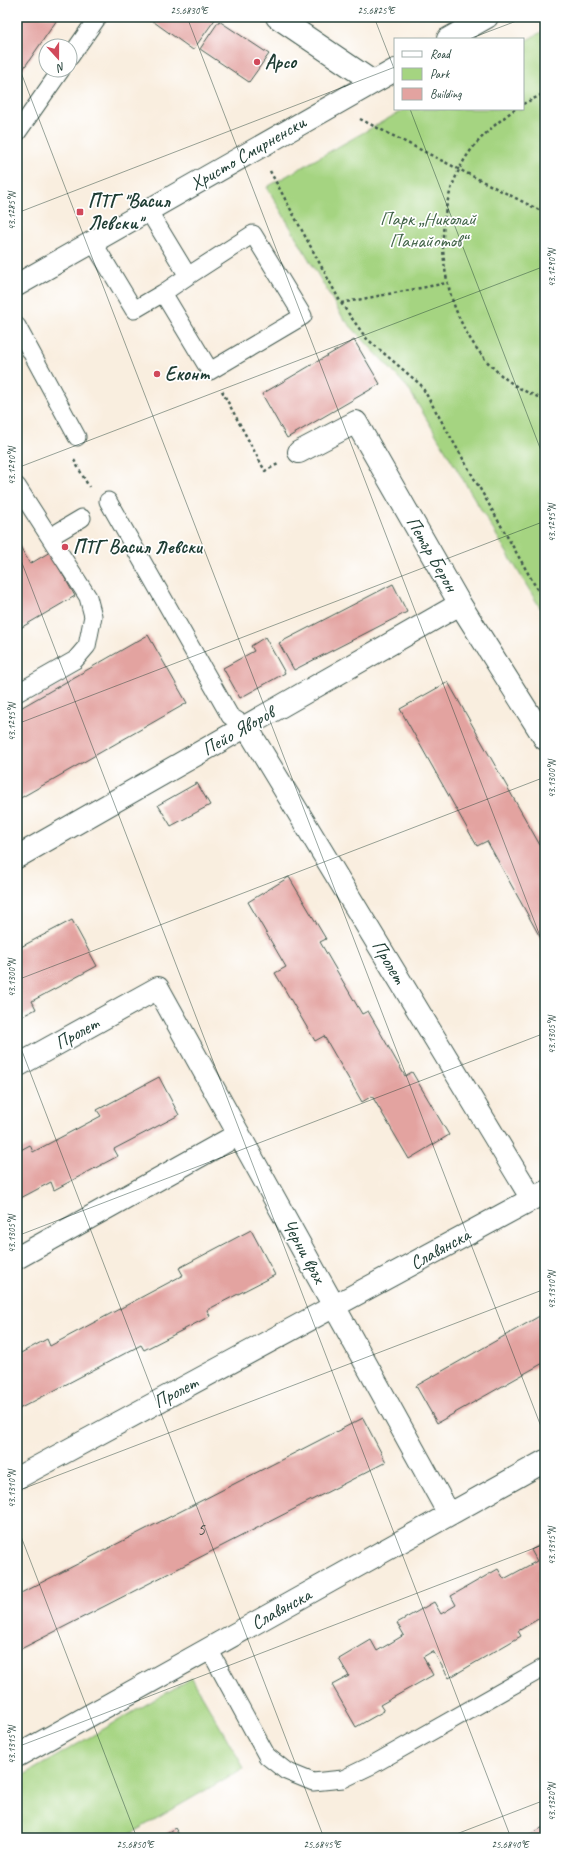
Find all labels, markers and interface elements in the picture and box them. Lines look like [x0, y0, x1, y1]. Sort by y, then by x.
text: 25.6830°E [170, 4, 209, 17]
text: 25.6825°E [357, 4, 396, 17]
north arrow [38, 38, 78, 78]
legend [394, 38, 524, 110]
text: Road [430, 46, 452, 62]
place label: Арсо [265, 50, 297, 74]
marker: Арсо [252, 57, 262, 67]
text: N [54, 60, 67, 76]
text: Park [430, 66, 451, 82]
text: Building [430, 86, 462, 102]
street label: Христо Смирненски [186, 109, 312, 196]
place label: ПТГ "Васил Левски" [88, 189, 171, 235]
text: 43.1285°N [5, 190, 18, 230]
marker: ПТГ "Васил Левски" [75, 207, 85, 217]
park label: Парк „Николай Панайотов“ [380, 207, 477, 253]
text: 43.1290°N [545, 247, 558, 287]
place label: Еконт [165, 362, 210, 386]
marker: Еконт [152, 369, 162, 379]
text: 43.1290°N [5, 445, 18, 485]
text: 43.1295°N [545, 502, 558, 542]
street label: Петър Берон [401, 512, 464, 597]
place label: ПТГ Васил Левски [73, 535, 204, 559]
marker: ПТГ Васил Левски [60, 542, 70, 552]
street label: Пейо Яворов [198, 699, 282, 761]
text: 43.1295°N [5, 701, 18, 741]
text: 43.1300°N [545, 758, 558, 798]
street label: Пролет [366, 935, 412, 990]
text: 43.1300°N [5, 957, 18, 997]
street label: Пролет [50, 1010, 105, 1055]
text: 43.1305°N [545, 1014, 558, 1054]
text: 43.1305°N [5, 1213, 18, 1253]
street label: Черни връх [277, 1215, 332, 1289]
street label: Славянска [406, 1222, 476, 1275]
text: 43.1310°N [545, 1269, 558, 1309]
street label: Пролет [149, 1370, 204, 1414]
text: 43.1310°N [5, 1468, 18, 1508]
house number: 5 [197, 1519, 206, 1540]
text: 43.1315°N [545, 1525, 558, 1565]
street label: Славянска [247, 1582, 317, 1635]
text: 43.1315°N [5, 1724, 18, 1764]
text: 43.1320°N [545, 1781, 558, 1821]
text: 25.6850°E [116, 1838, 155, 1851]
text: 25.6845°E [303, 1838, 342, 1851]
text: 25.6840°E [491, 1838, 530, 1851]

